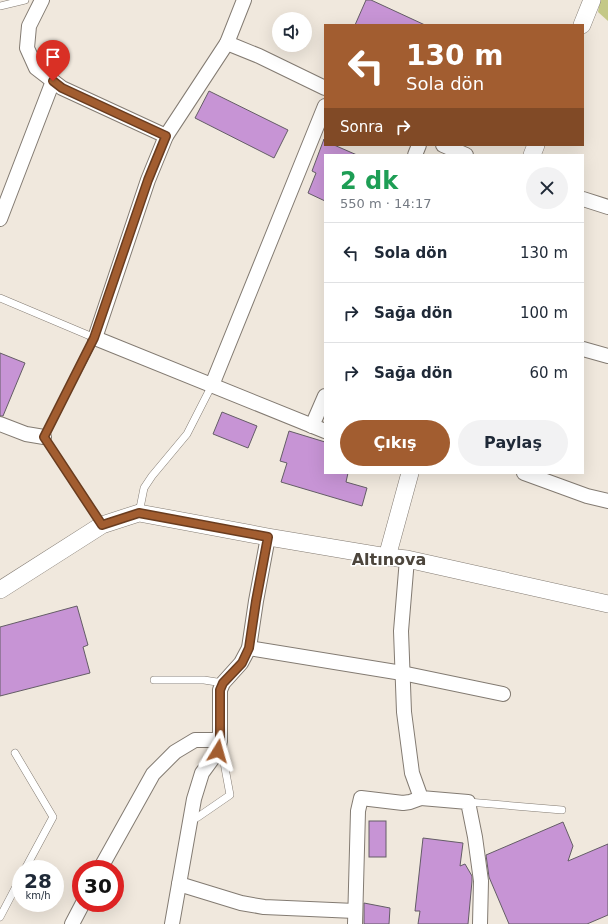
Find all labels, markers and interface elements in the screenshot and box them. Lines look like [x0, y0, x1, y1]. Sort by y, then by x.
map controls [272, 12, 312, 52]
button: sound [272, 12, 312, 52]
text: 130 m [406, 39, 503, 72]
pin [36, 40, 70, 81]
icon: left [340, 40, 392, 92]
icon: arrive [42, 46, 64, 68]
text: Sola dön [406, 73, 484, 94]
icon: right [392, 116, 414, 138]
text: Sonra [340, 118, 384, 136]
text: 2 dk [340, 167, 398, 195]
button: close [526, 167, 568, 209]
text: 550 m · 14:17 [340, 196, 431, 211]
icon: left [340, 242, 362, 264]
text: Sola dön [374, 244, 447, 262]
text: 130 m [520, 244, 568, 262]
icon: right [340, 302, 362, 324]
text: Sağa dön [374, 304, 453, 322]
text: 100 m [520, 304, 568, 322]
icon: right [340, 362, 362, 384]
text: Sağa dön [374, 364, 453, 382]
text: 60 m [530, 364, 568, 382]
button: Çıkış [340, 420, 450, 466]
button: Paylaş [458, 420, 568, 466]
district label: Altınova [352, 550, 426, 569]
position arrow [197, 730, 239, 772]
speed limit sign: 30 [72, 860, 124, 912]
text: 28 [24, 869, 52, 893]
text: km/h [25, 890, 51, 901]

